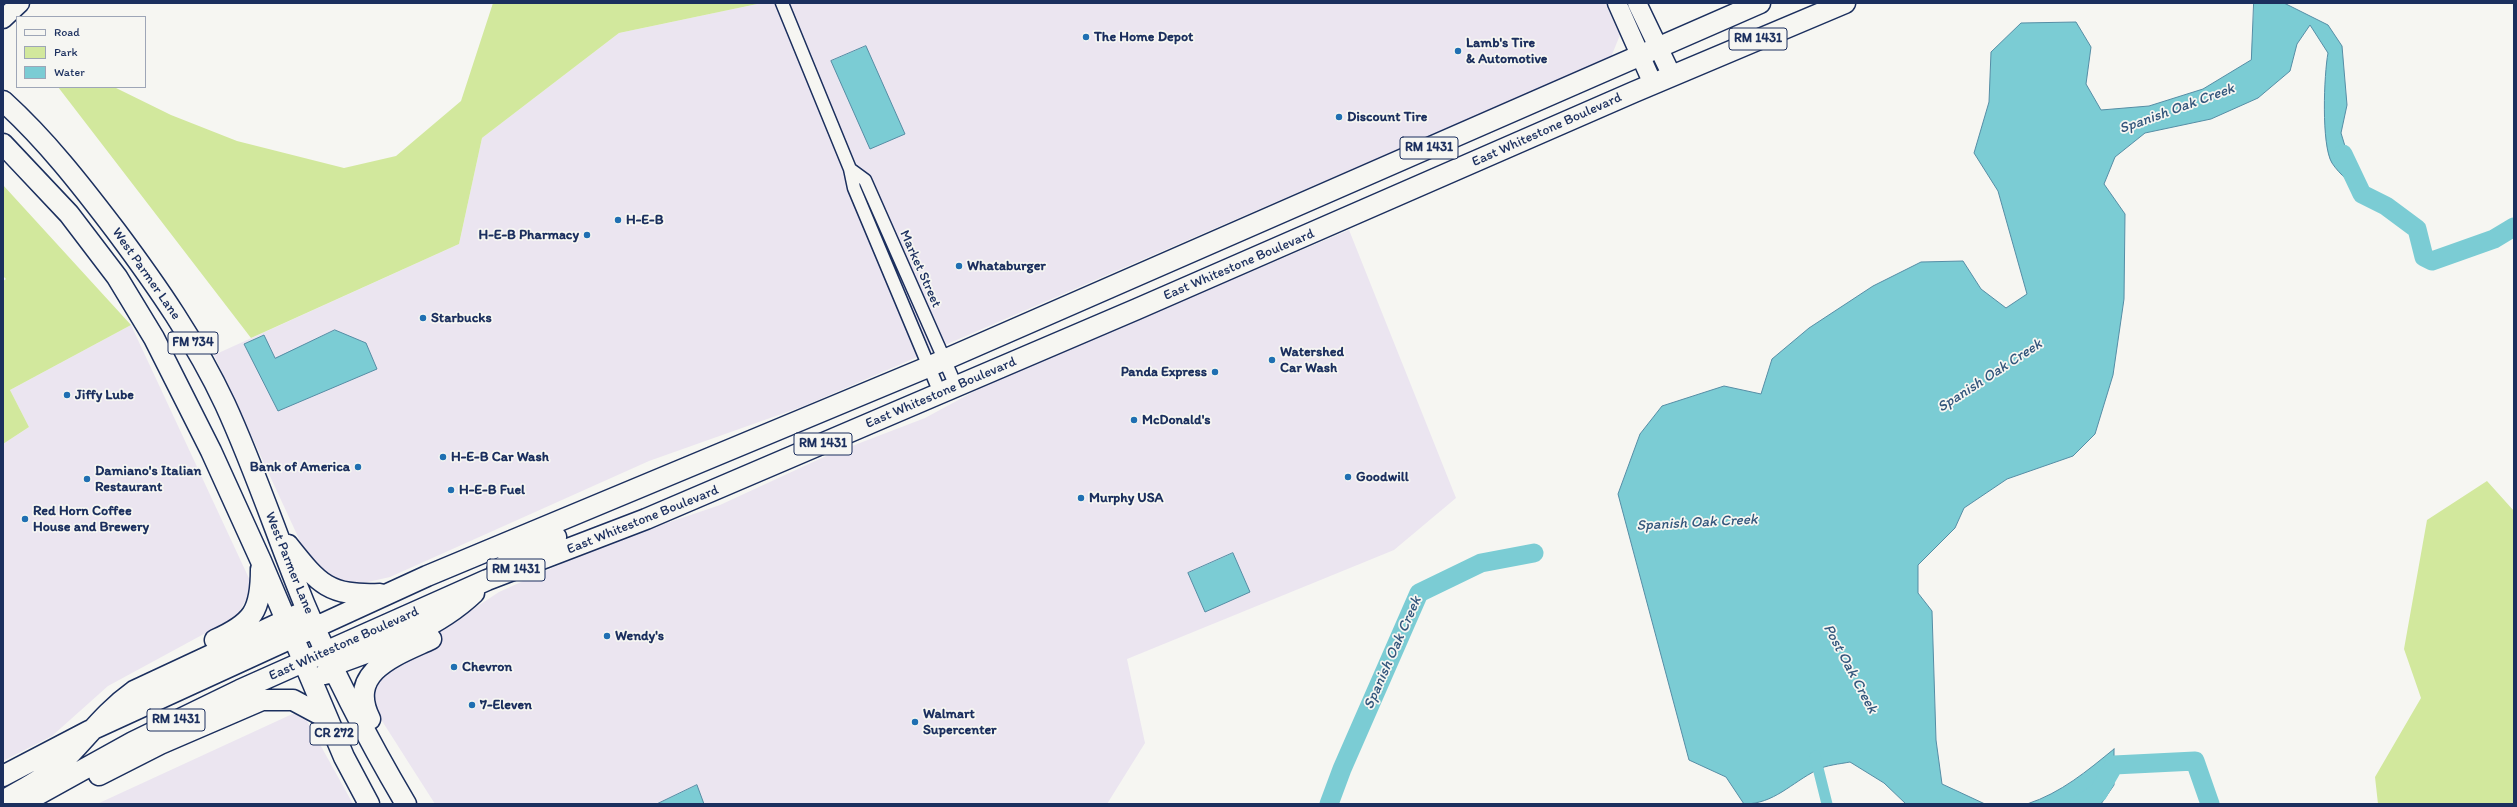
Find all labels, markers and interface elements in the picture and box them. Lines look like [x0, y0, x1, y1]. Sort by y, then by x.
legend [16, 16, 146, 88]
text: Road [54, 25, 80, 39]
road number: RM 1431 [1729, 28, 1787, 50]
place label: The Home Depot [1094, 29, 1193, 45]
marker: The Home Depot [1081, 32, 1091, 42]
place label: Lamb's Tire & Automotive [1466, 35, 1548, 68]
text: Park [54, 45, 78, 59]
marker: Lamb's Tire & Automotive [1453, 46, 1463, 56]
text: Water [54, 65, 85, 79]
water label: Spanish Oak Creek [2117, 80, 2237, 138]
street label: East Whitestone Boulevard [1469, 89, 1625, 171]
place label: Discount Tire [1347, 109, 1427, 125]
marker: Discount Tire [1334, 112, 1344, 122]
road number: RM 1431 [1400, 137, 1458, 159]
place label: H-E-B [626, 212, 663, 228]
marker: H-E-B [613, 215, 623, 225]
street label: West Parmer Lane [108, 225, 184, 323]
street label: East Whitestone Boulevard [1161, 226, 1317, 304]
place label: H-E-B Pharmacy [478, 227, 579, 243]
street label: Market Street [895, 228, 945, 310]
marker: H-E-B Pharmacy [582, 230, 592, 240]
place label: Whataburger [967, 258, 1046, 274]
marker: Whataburger [954, 261, 964, 271]
place label: Starbucks [431, 310, 492, 326]
marker: Starbucks [418, 313, 428, 323]
road number: FM 734 [168, 332, 218, 354]
water label: Spanish Oak Creek [1934, 335, 2046, 417]
place label: Watershed Car Wash [1280, 344, 1344, 376]
street label: East Whitestone Boulevard [863, 354, 1019, 432]
marker: Watershed Car Wash [1267, 355, 1277, 365]
place label: Panda Express [1121, 364, 1207, 380]
marker: Panda Express [1210, 367, 1220, 377]
place label: Jiffy Lube [75, 387, 134, 403]
marker: Jiffy Lube [62, 390, 72, 400]
place label: McDonald's [1142, 412, 1210, 428]
marker: McDonald's [1129, 415, 1139, 425]
road number: RM 1431 [794, 433, 852, 455]
place label: H-E-B Car Wash [451, 449, 549, 465]
marker: H-E-B Car Wash [438, 452, 448, 462]
place label: Bank of America [250, 459, 350, 475]
marker: Bank of America [353, 462, 363, 472]
place label: Damiano's Italian Restaurant [95, 463, 201, 496]
place label: Goodwill [1356, 469, 1409, 485]
marker: Goodwill [1343, 472, 1353, 482]
marker: Damiano's Italian Restaurant [82, 474, 92, 484]
place label: H-E-B Fuel [459, 482, 525, 498]
street label: East Whitestone Boulevard [565, 482, 721, 558]
marker: H-E-B Fuel [446, 485, 456, 495]
place label: Murphy USA [1089, 490, 1163, 506]
marker: Murphy USA [1076, 493, 1086, 503]
place label: Red Horn Coffee House and Brewery [33, 503, 149, 536]
street label: West Parmer Lane [261, 509, 317, 617]
water label: Spanish Oak Creek [1636, 511, 1758, 535]
marker: Red Horn Coffee House and Brewery [20, 514, 30, 524]
road number: RM 1431 [487, 559, 545, 581]
water label: Spanish Oak Creek [1360, 594, 1426, 712]
street label: East Whitestone Boulevard [266, 603, 422, 685]
water label: Post Oak Creek [1819, 621, 1881, 717]
place label: Wendy's [615, 628, 664, 644]
marker: Wendy's [602, 631, 612, 641]
place label: Chevron [462, 659, 512, 675]
marker: Chevron [449, 662, 459, 672]
place label: 7-Eleven [480, 697, 532, 713]
marker: 7-Eleven [467, 700, 477, 710]
place label: Walmart Supercenter [923, 706, 997, 738]
road number: RM 1431 [147, 709, 205, 731]
marker: Walmart Supercenter [910, 717, 920, 727]
road number: CR 272 [310, 723, 358, 745]

